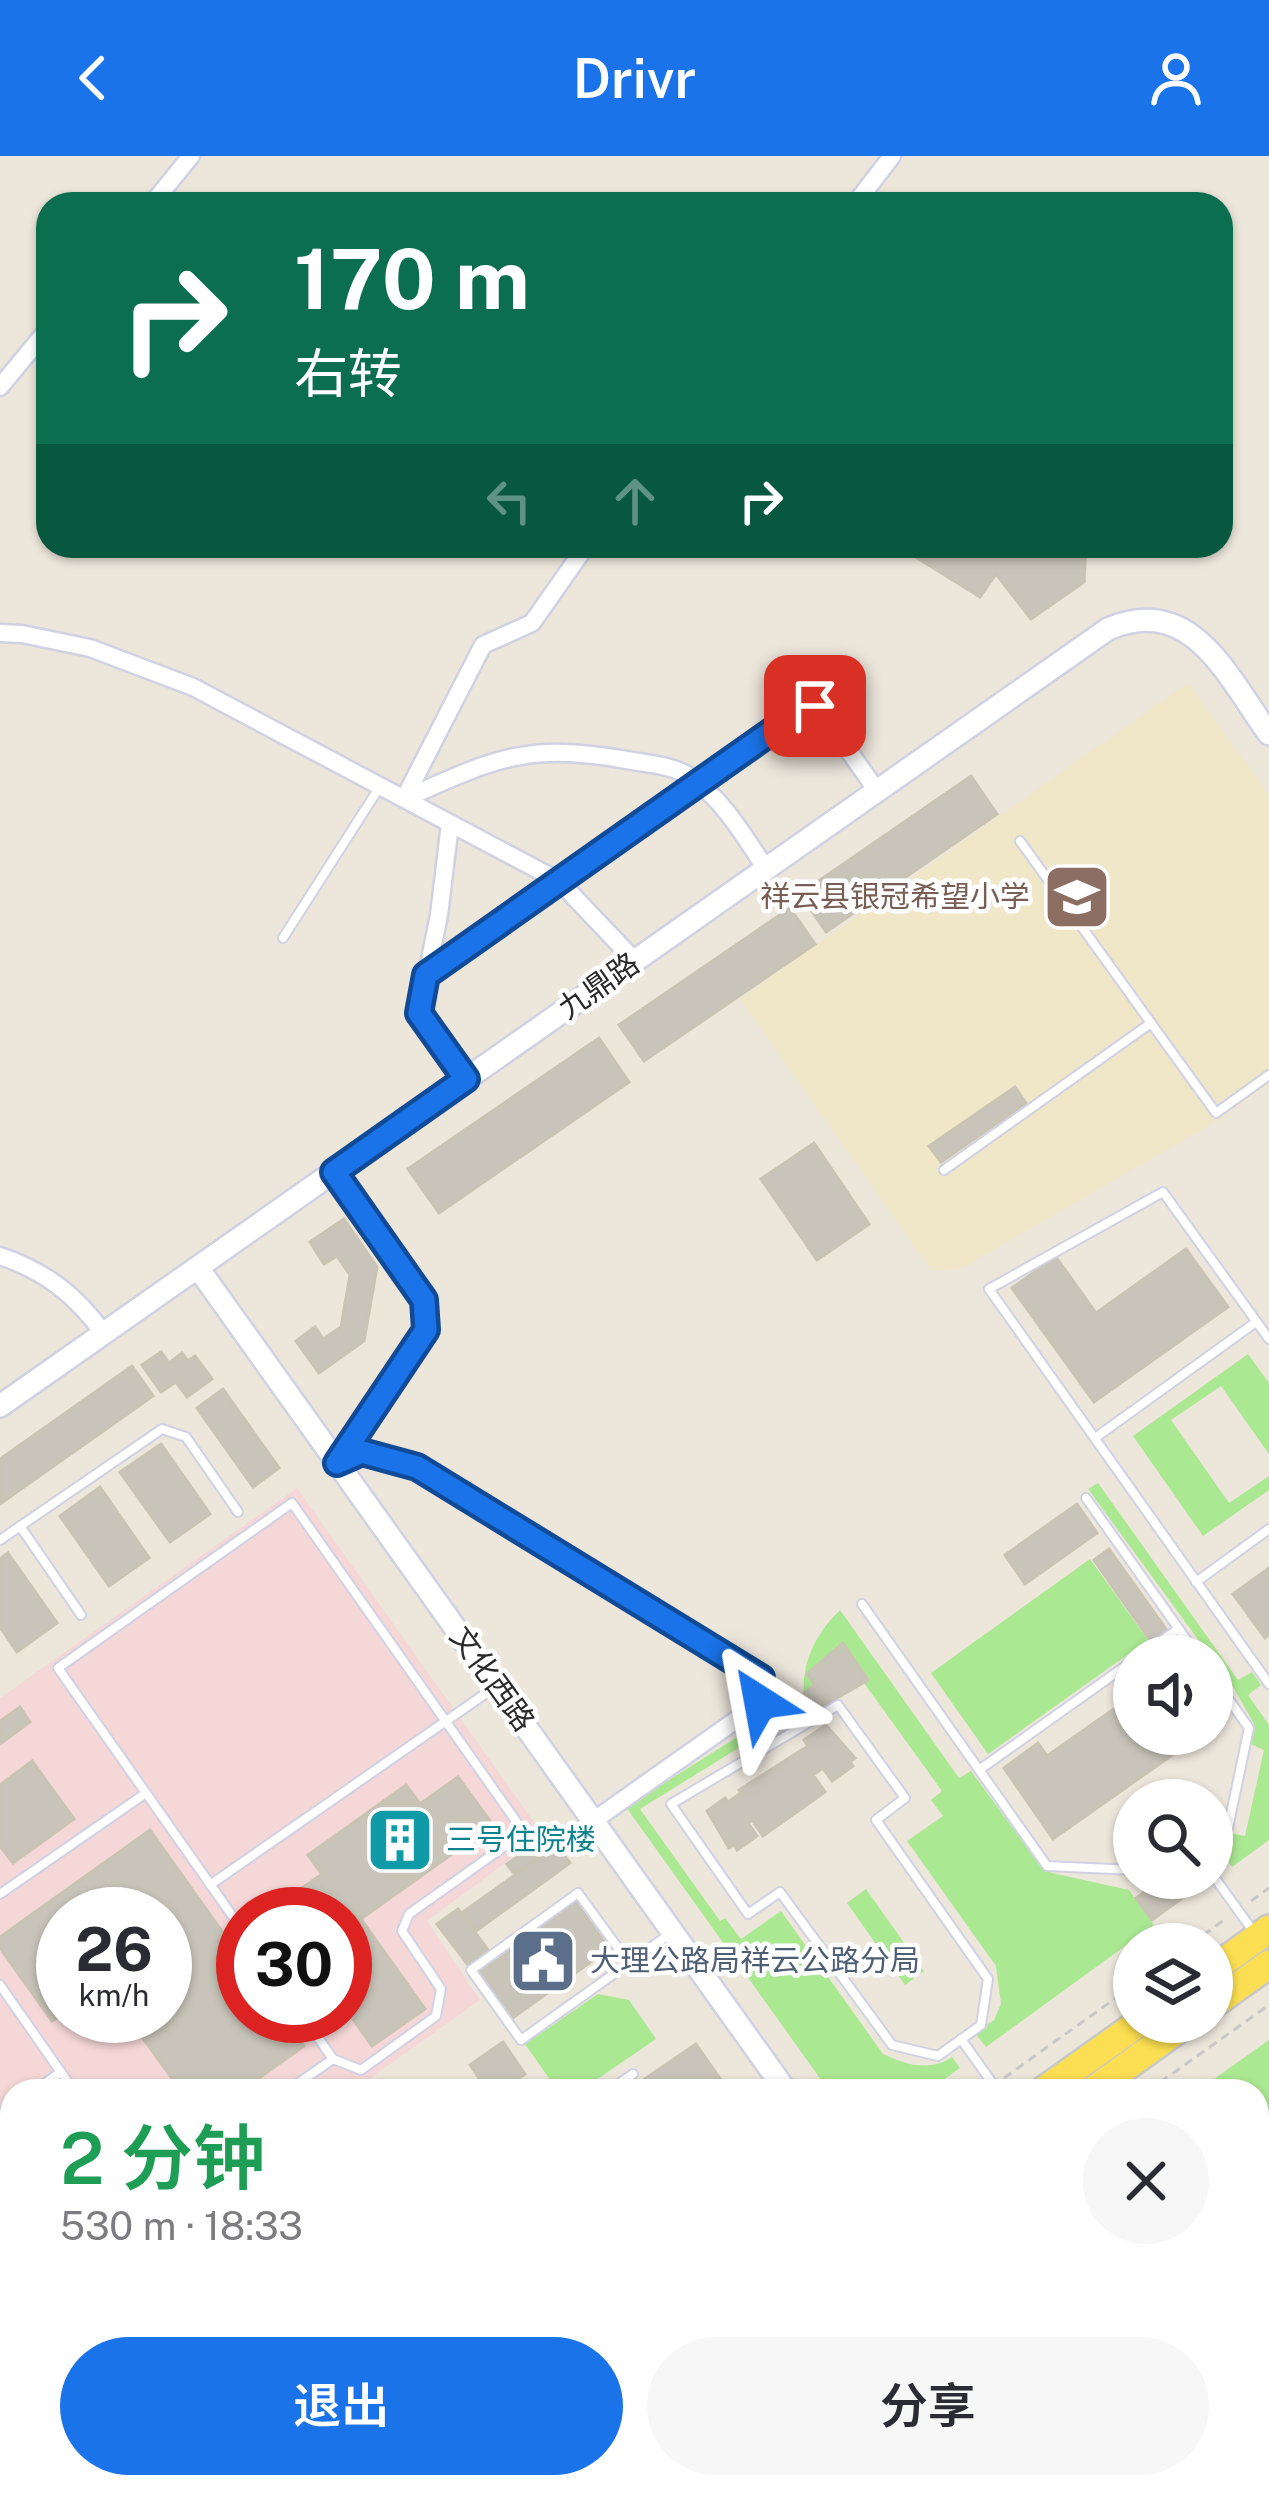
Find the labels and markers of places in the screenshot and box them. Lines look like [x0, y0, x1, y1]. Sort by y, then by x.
pin [764, 655, 866, 757]
school or university icon: 祥云县银冠希望小学 [1042, 862, 1112, 932]
place label: 祥云县银冠希望小学 [760, 878, 1030, 914]
building icon: 三号住院楼 [365, 1805, 435, 1875]
place label: 三号住院楼 [446, 1821, 596, 1857]
public building icon: 大理公路局祥云公路分局 [508, 1926, 578, 1996]
place label: 大理公路局祥云公路分局 [590, 1942, 920, 1978]

